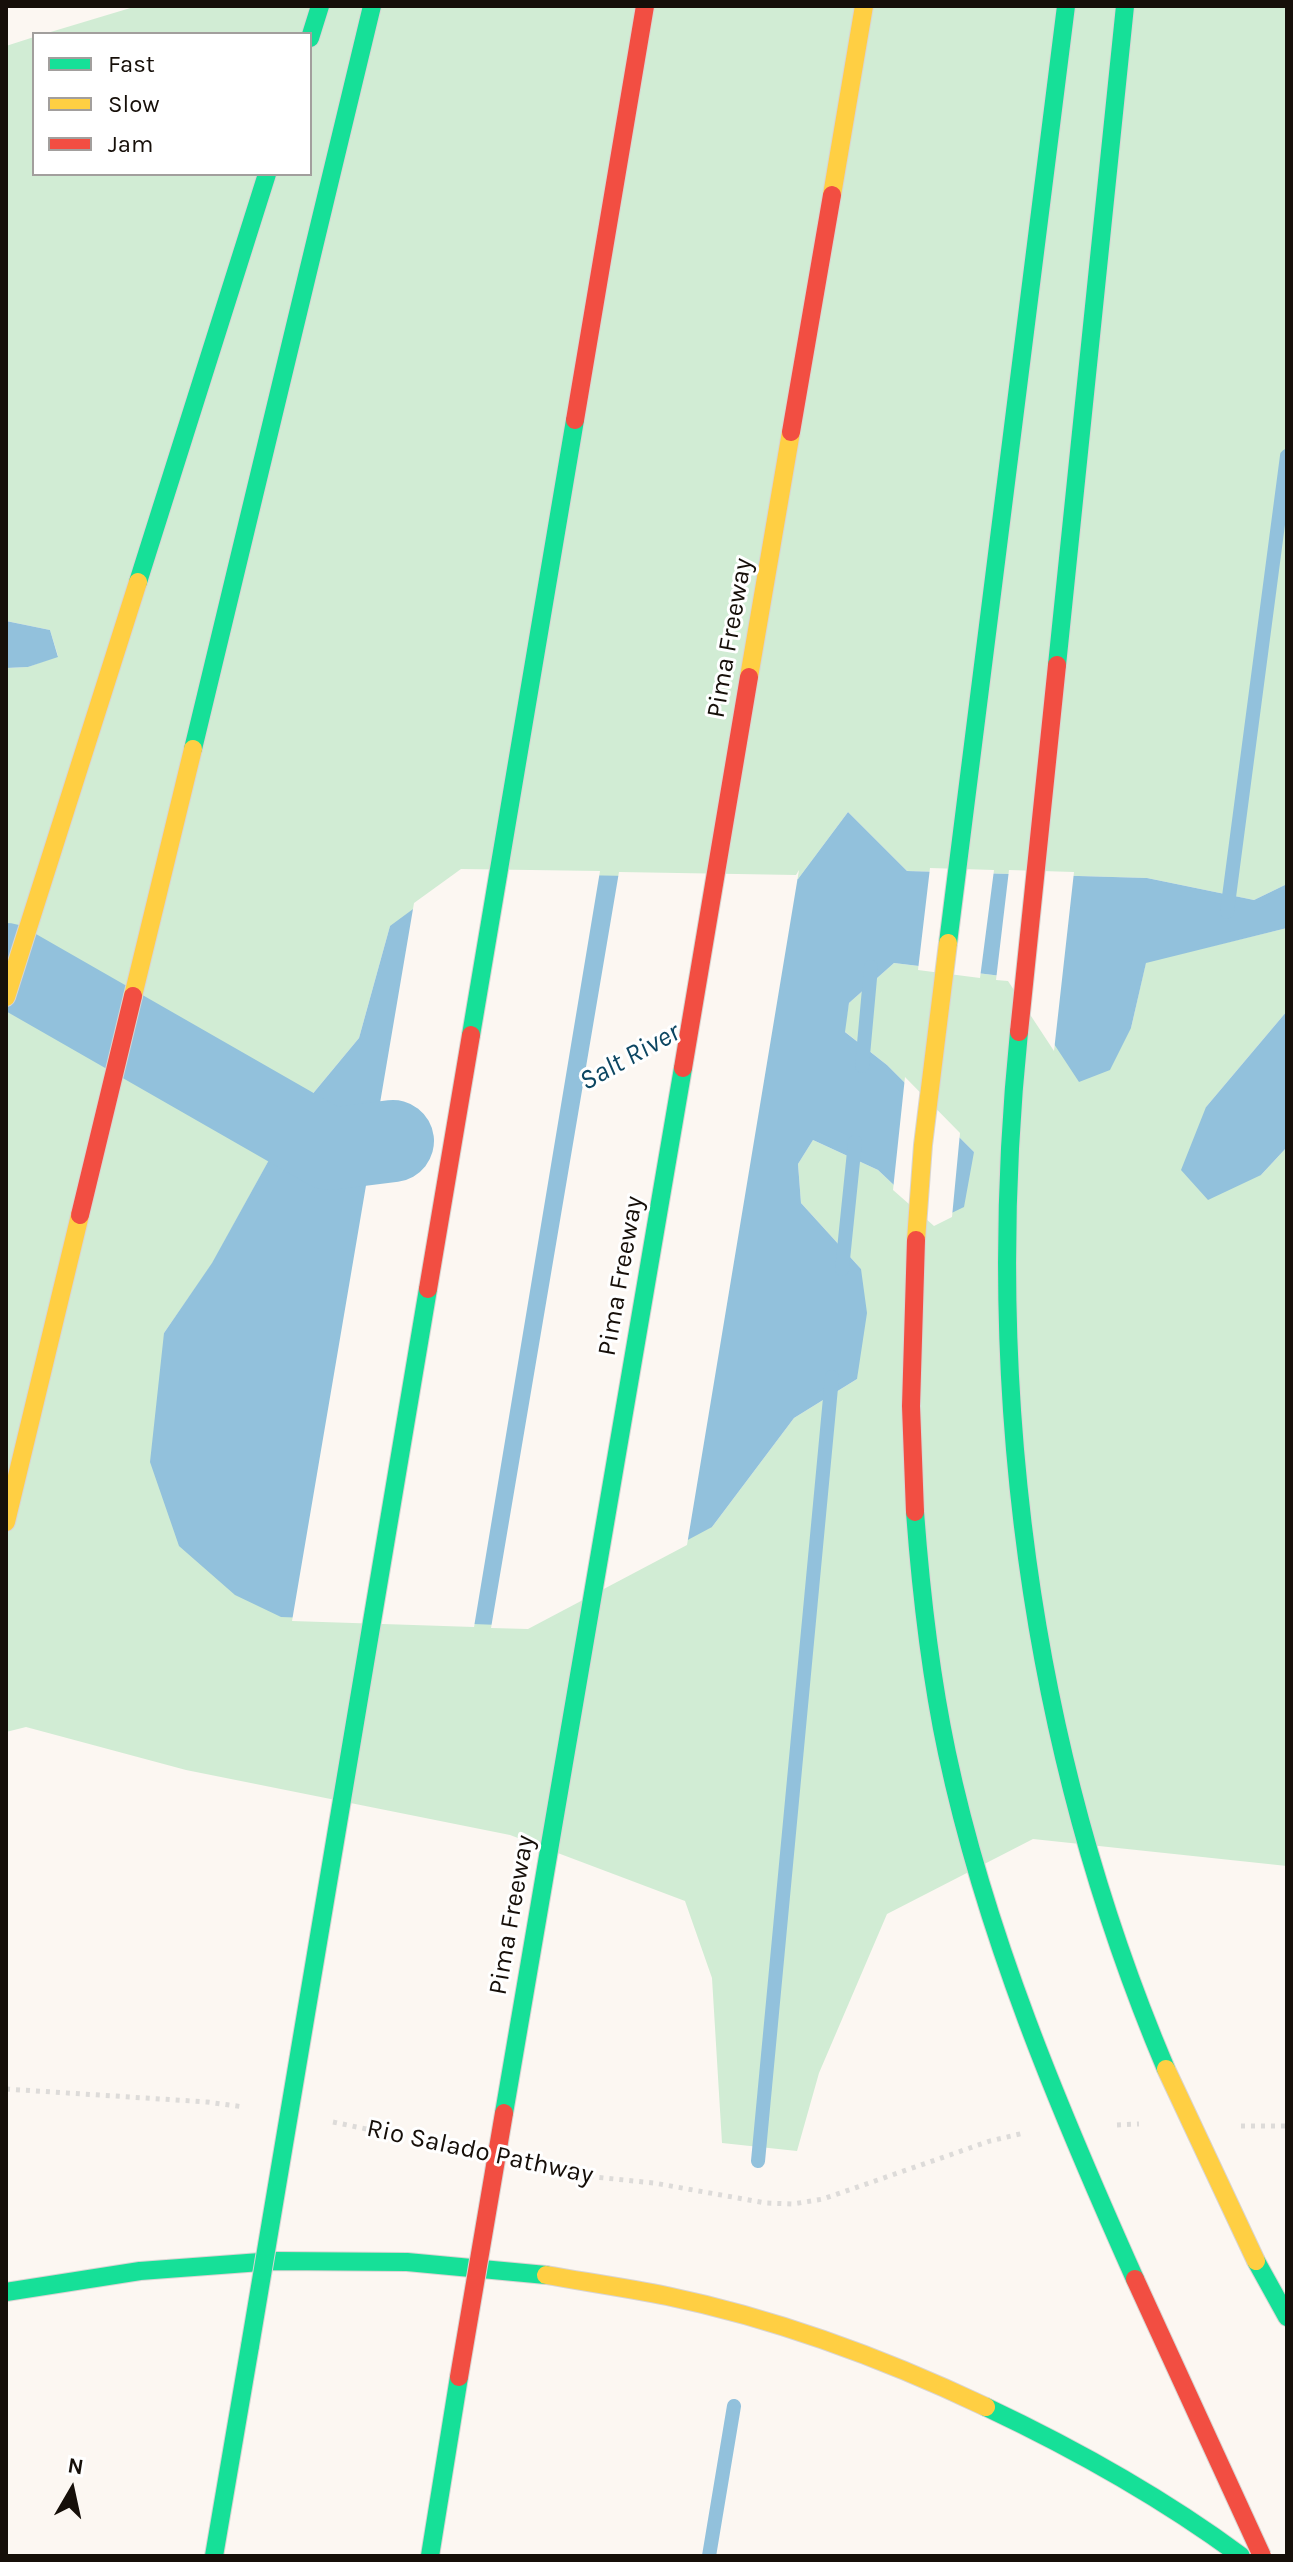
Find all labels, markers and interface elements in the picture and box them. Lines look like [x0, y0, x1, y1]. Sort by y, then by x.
legend [32, 32, 312, 176]
text: Fast [108, 50, 155, 78]
text: Slow [108, 90, 160, 118]
text: Jam [108, 130, 153, 158]
street label: Pima Freeway [701, 556, 759, 720]
water label: Salt River [574, 1016, 686, 1098]
street label: Pima Freeway [592, 1194, 650, 1358]
street label: Pima Freeway [483, 1833, 541, 1997]
street label: Rio Salado Pathway [364, 2113, 596, 2191]
north arrow [32, 2450, 112, 2530]
text: N [66, 2452, 86, 2480]

